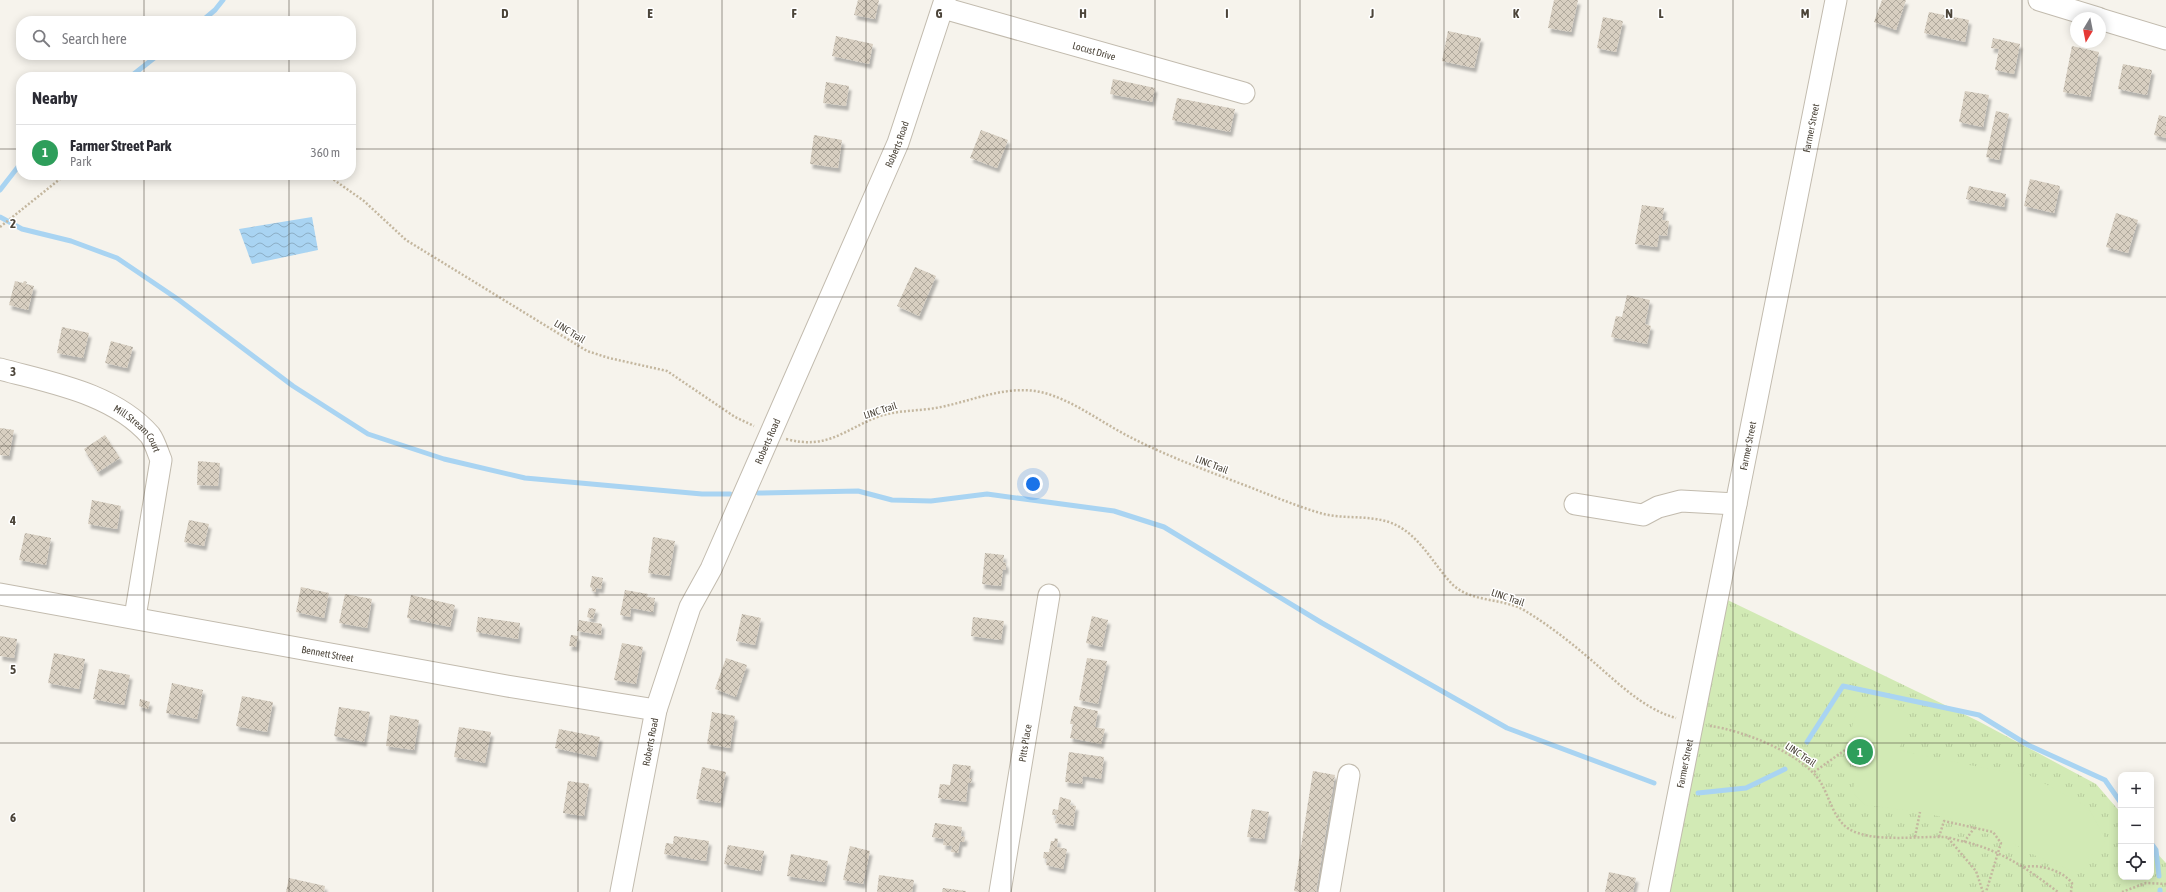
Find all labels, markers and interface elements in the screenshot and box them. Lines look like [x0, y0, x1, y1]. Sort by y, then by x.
text: D [501, 6, 509, 21]
text: E [647, 6, 653, 21]
text: F [791, 6, 797, 21]
text: G [936, 6, 943, 21]
text: H [1079, 6, 1087, 21]
text: I [1225, 6, 1229, 21]
text: J [1369, 6, 1374, 21]
text: K [1513, 6, 1520, 21]
text: L [1658, 6, 1664, 21]
text: M [1801, 6, 1810, 21]
text: N [1945, 6, 1953, 21]
north arrow [2070, 12, 2106, 48]
search box [16, 16, 356, 60]
icon: search [30, 27, 52, 49]
text: Search here [62, 30, 127, 47]
street label: Locust Drive [1071, 40, 1117, 63]
text: Nearby [32, 88, 78, 108]
street label: Farmer Street [1801, 103, 1821, 153]
street label: Roberts Road [883, 119, 911, 169]
text: Farmer Street Park [70, 137, 171, 154]
text: 1 [42, 145, 48, 160]
text: 360 m [311, 145, 340, 160]
text: Park [70, 154, 92, 169]
text: 2 [10, 216, 16, 231]
street label: LINC Trail [552, 318, 587, 345]
text: 3 [10, 364, 16, 379]
street label: LINC Trail [862, 400, 899, 421]
street label: Mill Stream Court [112, 403, 162, 454]
street label: Roberts Road [753, 416, 783, 466]
street label: Farmer Street [1738, 420, 1758, 471]
street label: LINC Trail [1194, 453, 1230, 476]
your location [1023, 474, 1043, 494]
text: 4 [9, 513, 16, 528]
street label: LINC Trail [1490, 587, 1526, 608]
street label: Bennett Street [301, 644, 355, 664]
text: 5 [10, 662, 16, 677]
street label: Roberts Road [640, 717, 660, 767]
street label: Pitts Place [1017, 723, 1034, 763]
pin: 1 [1847, 737, 1873, 767]
street label: Farmer Street [1675, 738, 1695, 789]
street label: LINC Trail [1783, 740, 1818, 769]
map controls [2118, 772, 2154, 880]
button: + [2118, 772, 2154, 808]
button: − [2118, 808, 2154, 844]
text: 6 [10, 810, 16, 825]
button: locate [2118, 844, 2154, 880]

